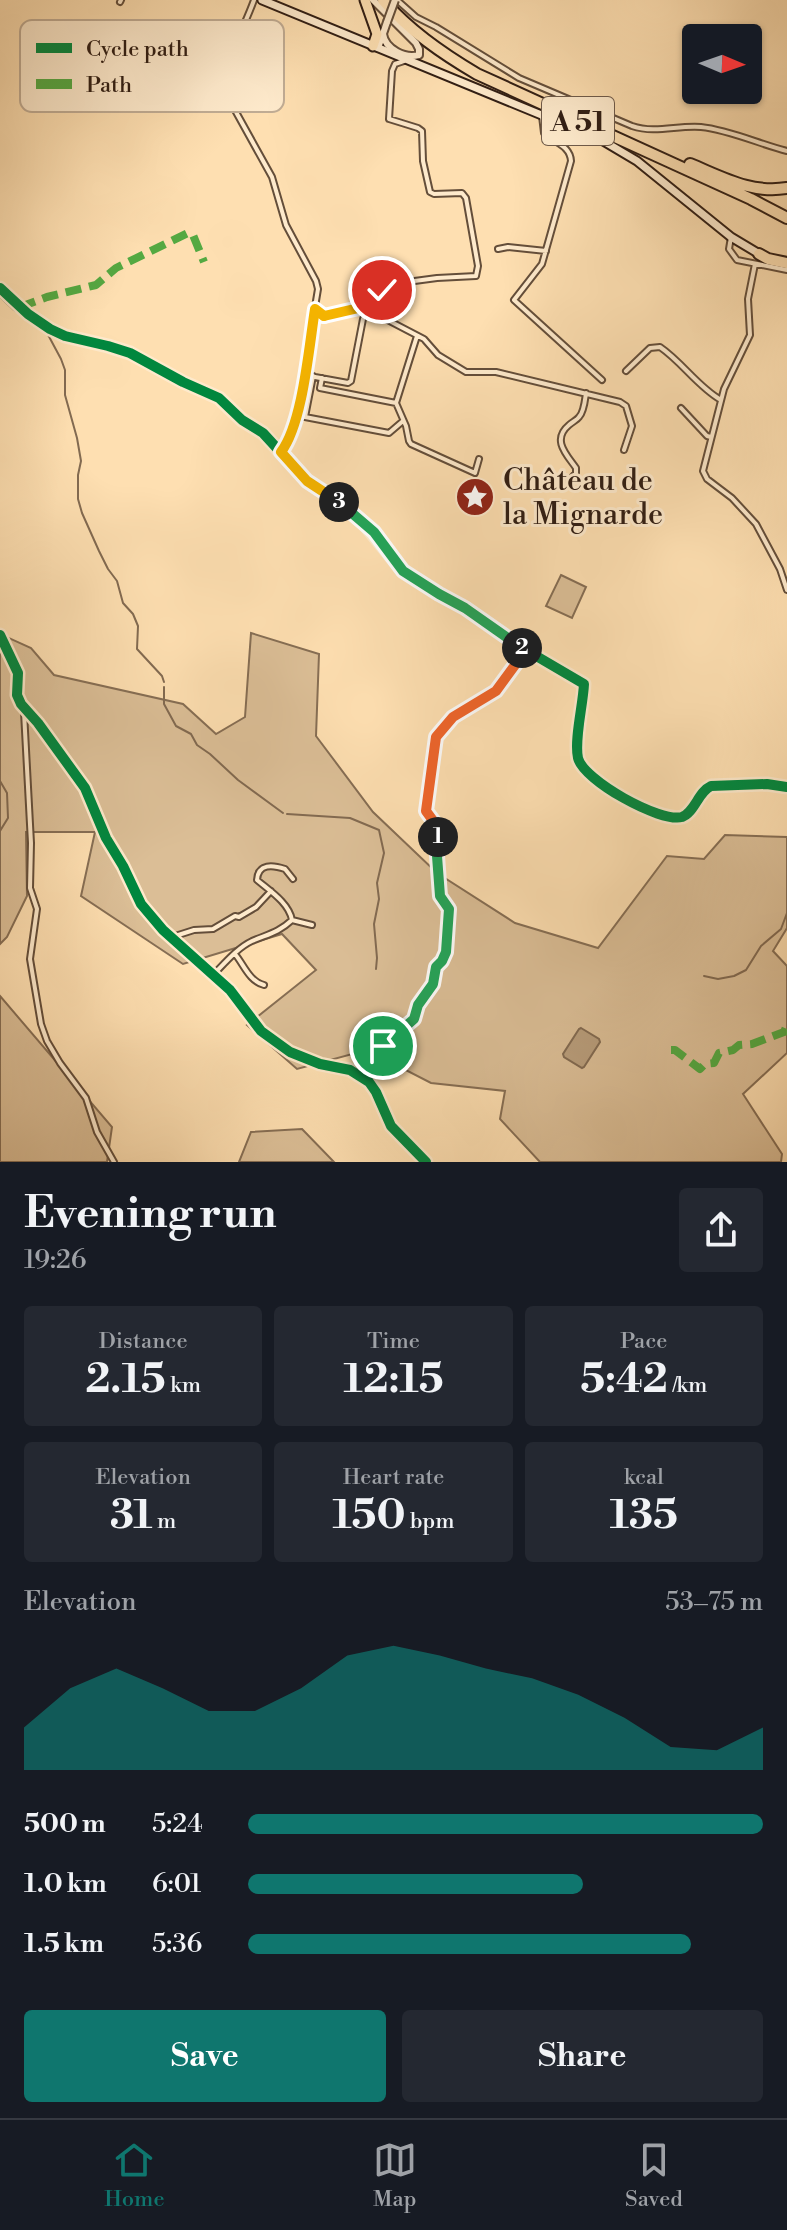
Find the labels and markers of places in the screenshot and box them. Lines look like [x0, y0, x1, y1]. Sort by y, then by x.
pin [348, 256, 416, 324]
place label: Château de la Mignarde [503, 462, 663, 534]
place icon: Château de la Mignarde [454, 476, 496, 518]
pin: 3 [319, 482, 359, 522]
pin: 2 [502, 628, 542, 668]
pin: 1 [418, 817, 458, 857]
pin [349, 1012, 417, 1080]

